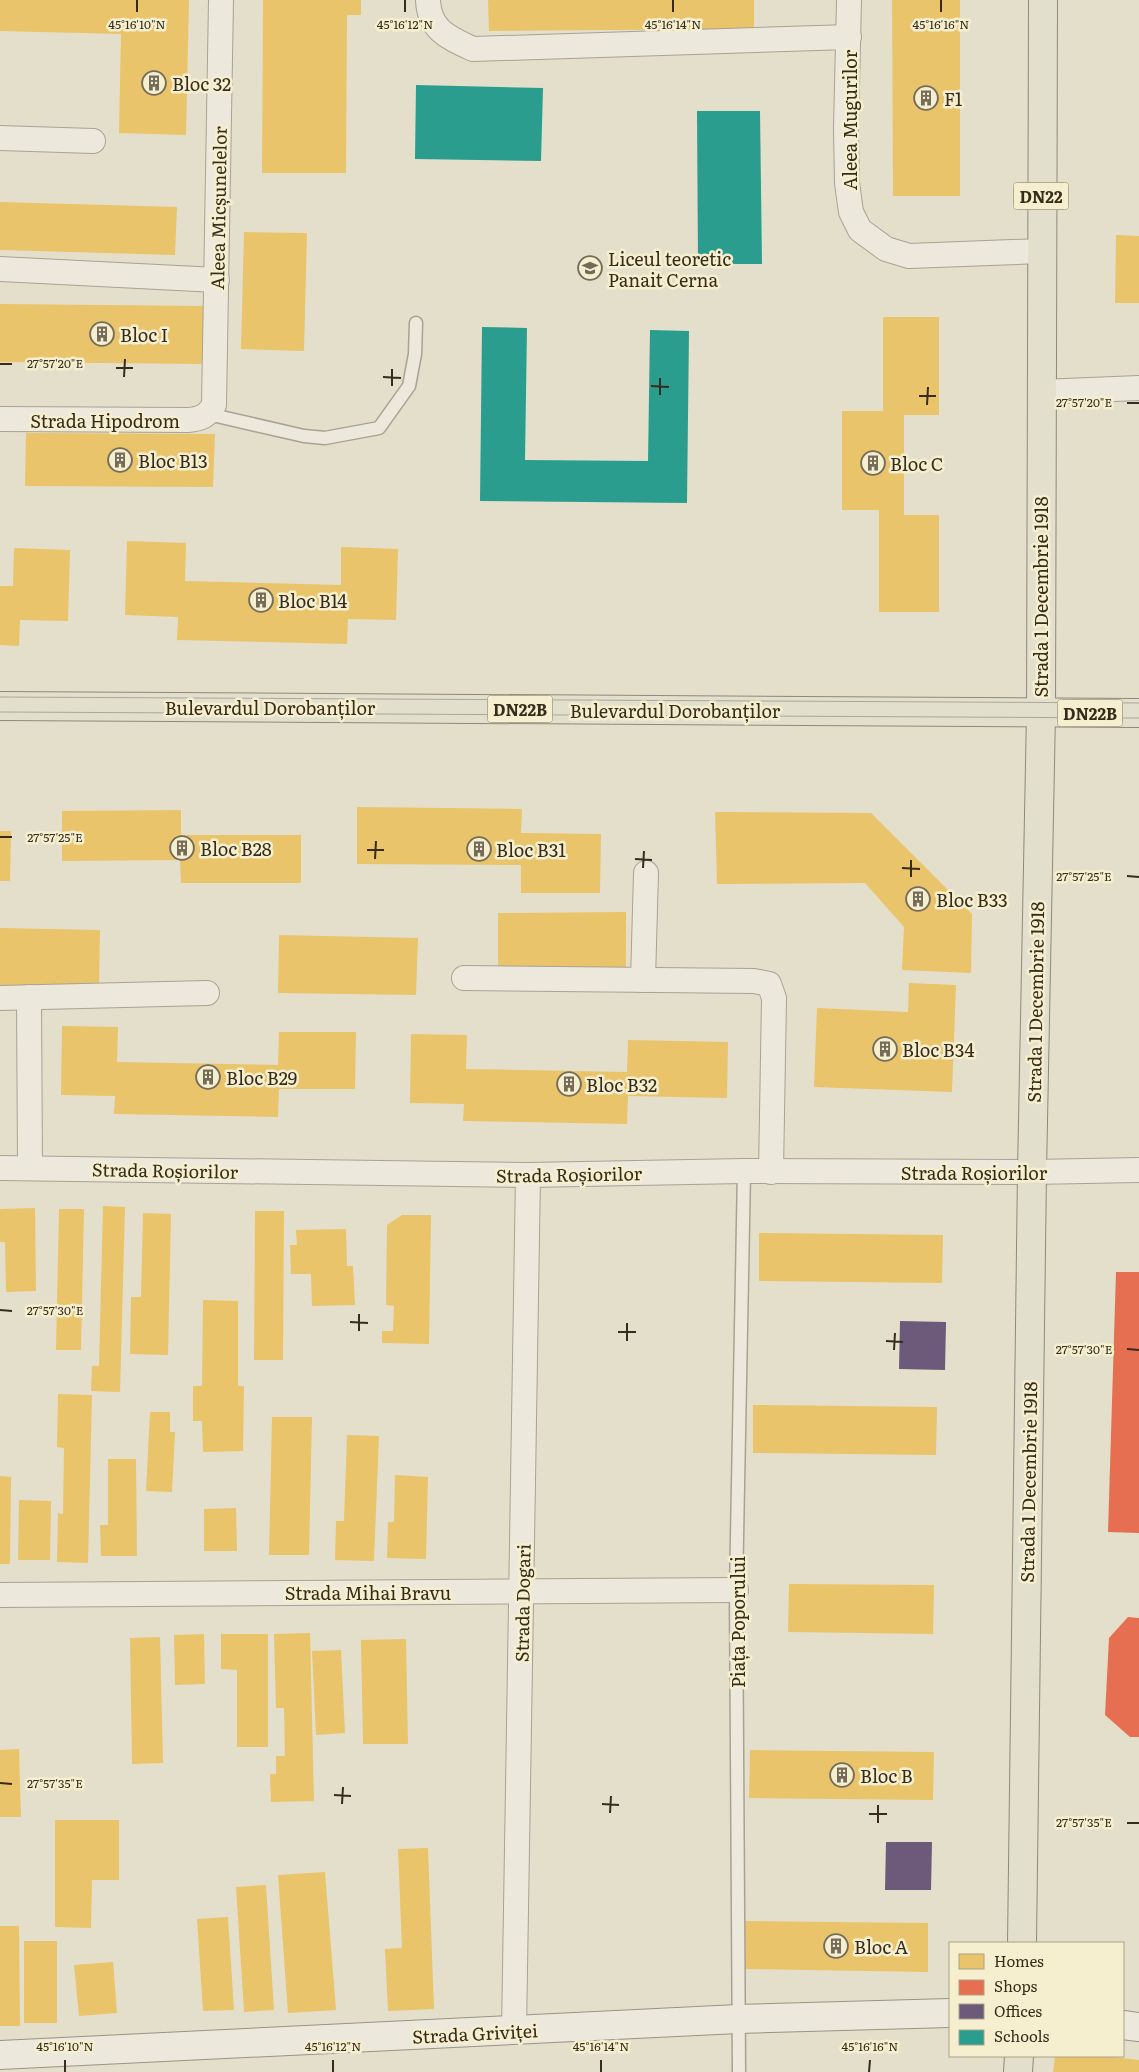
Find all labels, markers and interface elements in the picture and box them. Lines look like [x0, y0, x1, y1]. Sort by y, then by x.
text: 45°16'10"N [108, 15, 166, 33]
text: 45°16'12"N [377, 15, 433, 33]
text: 45°16'14"N [645, 15, 701, 33]
text: 45°16'16"N [913, 15, 969, 33]
street label: Aleea Mugurilor [836, 49, 863, 190]
building icon: Bloc 32 [141, 70, 167, 96]
place label: Bloc 32 [172, 70, 231, 97]
building icon: F1 [913, 85, 939, 111]
place label: F1 [944, 85, 962, 112]
street label: Aleea Micșunelelor [203, 125, 233, 290]
road number: DN22 [1014, 182, 1068, 210]
place label: Liceul teoretic Panait Cerna [608, 245, 731, 293]
school or university icon: Liceul teoretic Panait Cerna [577, 255, 603, 281]
building icon: Bloc I [89, 321, 115, 347]
place label: Bloc I [120, 321, 168, 348]
text: 27°57'20"E [27, 354, 83, 372]
text: 27°57'20"E [1056, 393, 1112, 411]
street label: Strada Hipodrom [30, 407, 180, 434]
building icon: Bloc B13 [107, 447, 133, 473]
place label: Bloc B13 [138, 447, 208, 474]
building icon: Bloc C [860, 450, 886, 476]
place label: Bloc C [890, 450, 943, 477]
street label: Strada 1 Decembrie 1918 [1027, 496, 1054, 698]
building icon: Bloc B14 [248, 587, 274, 613]
place label: Bloc B14 [278, 587, 347, 614]
street label: Bulevardul Dorobanților [165, 694, 376, 721]
road number: DN22B [488, 696, 552, 722]
street label: Bulevardul Dorobanților [570, 697, 781, 724]
road number: DN22B [1058, 700, 1122, 726]
text: 27°57'25"E [27, 828, 83, 846]
building icon: Bloc B28 [169, 835, 195, 861]
place label: Bloc B28 [200, 835, 272, 862]
building icon: Bloc B31 [466, 836, 492, 862]
place label: Bloc B31 [496, 836, 566, 863]
text: 27°57'25"E [1056, 867, 1112, 885]
building icon: Bloc B33 [905, 886, 931, 912]
place label: Bloc B33 [936, 886, 1008, 913]
street label: Strada 1 Decembrie 1918 [1020, 901, 1050, 1103]
building icon: Bloc B34 [872, 1036, 898, 1062]
place label: Bloc B34 [902, 1036, 974, 1063]
building icon: Bloc B29 [195, 1064, 221, 1090]
place label: Bloc B29 [226, 1064, 297, 1091]
building icon: Bloc B32 [556, 1071, 582, 1097]
place label: Bloc B32 [586, 1071, 657, 1098]
street label: Strada Roșiorilor [92, 1155, 239, 1185]
street label: Strada Roșiorilor [496, 1159, 643, 1189]
street label: Strada Roșiorilor [901, 1159, 1048, 1186]
text: 27°57'30"E [27, 1301, 84, 1319]
text: 27°57'30"E [1056, 1340, 1113, 1358]
street label: Strada 1 Decembrie 1918 [1013, 1381, 1043, 1583]
street label: Strada Dogari [507, 1544, 537, 1662]
street label: Piața Poporului [724, 1556, 751, 1688]
street label: Strada Mihai Bravu [285, 1579, 451, 1606]
building icon: Bloc B [829, 1762, 855, 1788]
place label: Bloc B [860, 1762, 913, 1789]
text: 27°57'35"E [27, 1774, 83, 1792]
text: 27°57'35"E [1056, 1813, 1112, 1831]
building icon: Bloc A [823, 1933, 849, 1959]
place label: Bloc A [854, 1933, 908, 1960]
legend [949, 1942, 1124, 2057]
text: Homes [994, 1949, 1044, 1972]
text: Shops [994, 1974, 1037, 1997]
text: Offices [994, 1999, 1042, 2022]
street label: Strada Griviței [411, 2016, 539, 2050]
text: Schools [994, 2024, 1050, 2047]
text: 45°16'10"N [36, 2037, 94, 2055]
text: 45°16'12"N [305, 2037, 361, 2055]
text: 45°16'14"N [573, 2037, 629, 2055]
text: 45°16'16"N [842, 2037, 898, 2055]

